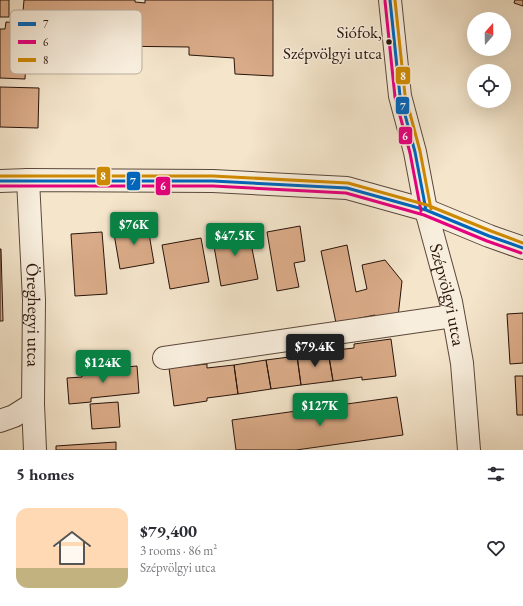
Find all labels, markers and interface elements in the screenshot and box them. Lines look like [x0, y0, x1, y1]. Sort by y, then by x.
legend [10, 10, 142, 74]
north arrow [467, 12, 511, 56]
map controls [467, 12, 511, 108]
text: 7 [43, 17, 49, 31]
place label: Siófok, Szépvölgyi utca [283, 21, 382, 64]
text: 6 [43, 35, 49, 49]
marker: Siófok, Szépvölgyi utca [384, 37, 394, 47]
text: 8 [43, 53, 48, 67]
button: locate [467, 64, 511, 108]
line badge: 8 [395, 66, 411, 85]
text: 8 [400, 69, 406, 83]
line badge: 7 [395, 96, 410, 115]
text: 7 [400, 99, 406, 113]
line badge: 6 [398, 126, 413, 145]
text: 6 [402, 129, 408, 143]
line badge: 8 [96, 166, 111, 186]
text: 8 [100, 169, 106, 183]
line badge: 7 [126, 171, 141, 191]
text: 7 [130, 174, 136, 188]
line badge: 6 [155, 176, 171, 196]
text: 6 [160, 179, 166, 193]
pin: $76K [110, 212, 158, 246]
text: $76K [119, 216, 149, 233]
pin: $47.5K [202, 223, 268, 257]
text: $47.5K [215, 227, 255, 244]
street label: Szépvölgyi utca [425, 241, 471, 349]
street label: Öreghegyi utca [21, 262, 46, 368]
pin: $79.4K [282, 334, 348, 368]
text: $79.4K [295, 338, 335, 355]
pin: $124K [75, 350, 131, 384]
text: $124K [85, 354, 121, 371]
pin: $127K [292, 393, 348, 427]
text: $127K [302, 397, 338, 414]
text: 5 homes [16, 463, 74, 485]
icon: filters [485, 463, 507, 485]
text: $79,400 [140, 520, 197, 542]
icon: home [48, 524, 96, 572]
icon: heart [485, 537, 507, 559]
text: 3 rooms · 86 m² [140, 542, 217, 559]
text: Szépvölgyi utca [140, 559, 216, 576]

